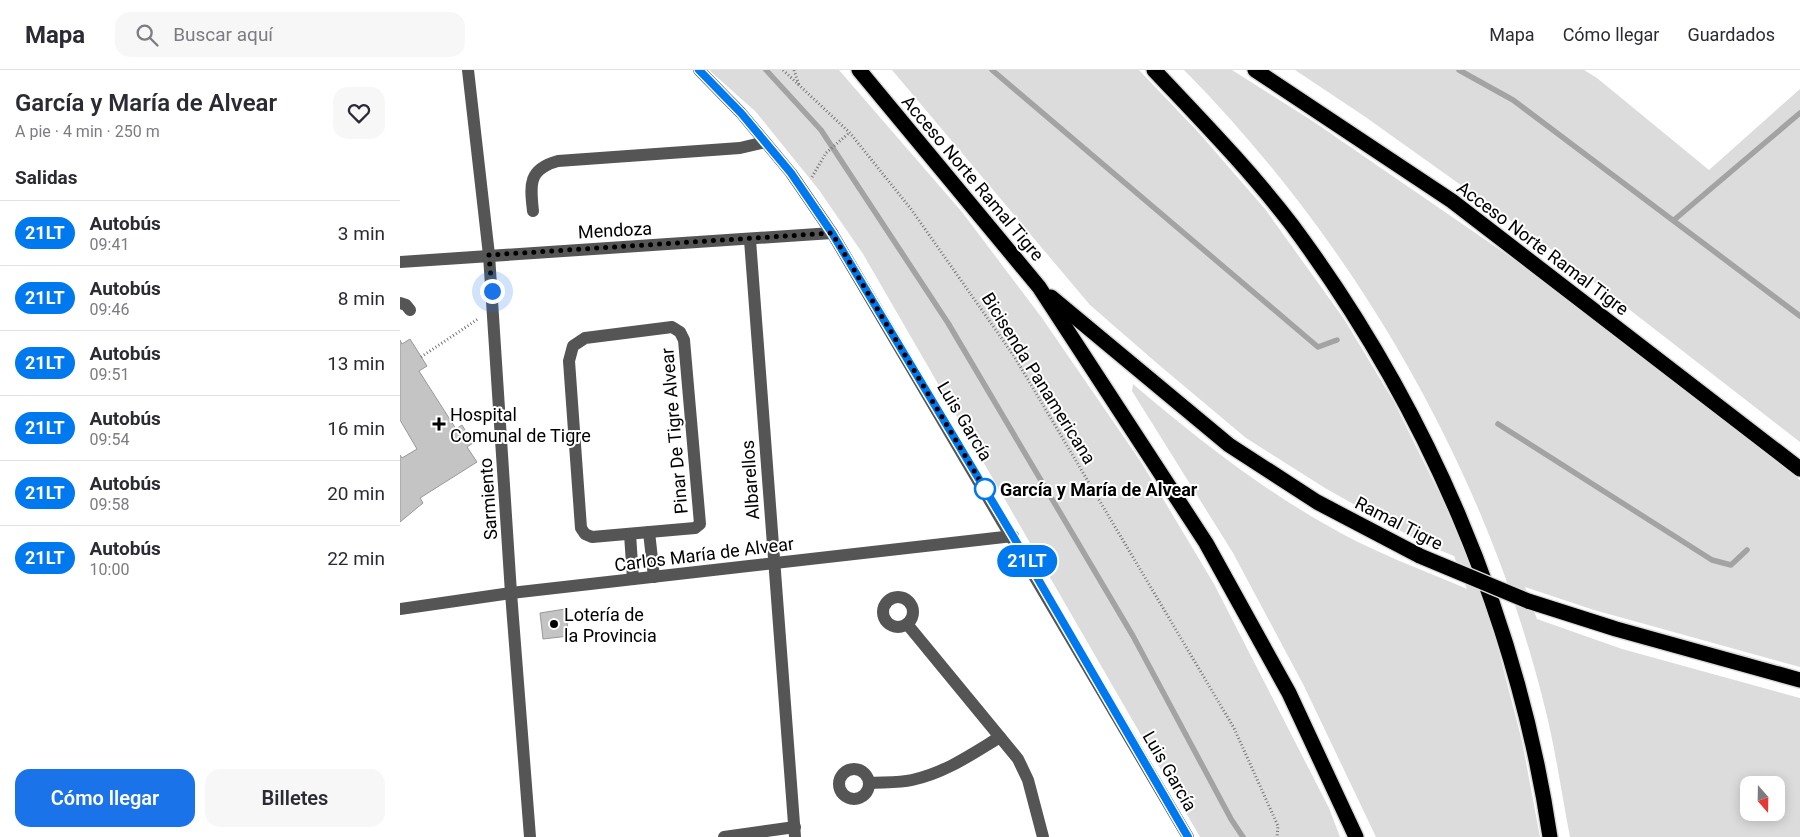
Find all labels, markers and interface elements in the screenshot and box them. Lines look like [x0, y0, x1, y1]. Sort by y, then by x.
search box [115, 12, 465, 57]
text: Mapa [25, 21, 85, 49]
icon: search [133, 21, 161, 49]
text: Buscar aquí [173, 23, 273, 46]
text: Mapa [1489, 24, 1535, 45]
text: Cómo llegar [1563, 24, 1659, 45]
text: Guardados [1687, 24, 1775, 45]
button: heart [333, 87, 385, 139]
text: García y María de Alvear [15, 89, 277, 117]
street label: Acceso Norte Ramal Tigre [898, 91, 1048, 265]
text: A pie · 4 min · 250 m [15, 122, 160, 141]
text: Salidas [15, 166, 78, 189]
street label: Acceso Norte Ramal Tigre [1453, 177, 1633, 319]
text: Autobús [90, 212, 161, 235]
street label: Mendoza [577, 218, 653, 242]
text: 21LT [25, 222, 65, 243]
text: 3 min [338, 222, 385, 245]
text: 09:41 [90, 235, 129, 254]
text: Autobús [90, 277, 161, 300]
your location [480, 279, 505, 304]
text: 21LT [25, 287, 65, 308]
text: 8 min [338, 287, 385, 310]
street label: Bicisenda Panamericana [978, 288, 1100, 468]
text: 09:46 [90, 300, 129, 319]
text: Autobús [90, 342, 161, 365]
street label: Pinar De Tigre Alvear [656, 347, 692, 515]
text: 21LT [25, 352, 65, 373]
text: 13 min [327, 352, 385, 375]
text: 09:51 [90, 365, 129, 384]
street label: Luis García [933, 377, 997, 465]
place label: Hospital Comunal de Tigre [450, 404, 591, 446]
text: Autobús [90, 407, 161, 430]
text: 21LT [25, 417, 65, 438]
text: 16 min [327, 417, 385, 440]
marker: Hospital Comunal de Tigre [432, 417, 446, 431]
text: 09:54 [90, 430, 129, 449]
street label: Albarellos [737, 439, 763, 521]
street label: Sarmiento [475, 457, 501, 541]
text: Autobús [90, 472, 161, 495]
marker: García y María de Alvear [974, 478, 996, 500]
place label: García y María de Alvear [1000, 479, 1198, 500]
text: 21LT [25, 482, 65, 503]
text: 20 min [327, 482, 385, 505]
street label: Ramal Tigre [1352, 492, 1446, 554]
text: 09:58 [90, 495, 129, 514]
street label: Carlos María de Alvear [613, 533, 795, 575]
text: Autobús [90, 537, 161, 560]
line badge: 21LT [992, 545, 1062, 577]
text: 21LT [25, 547, 65, 568]
text: 22 min [327, 547, 385, 570]
text: 21LT [1007, 550, 1047, 571]
text: 10:00 [90, 560, 129, 579]
place label: Lotería de la Provincia [564, 604, 657, 646]
marker: Lotería de la Provincia [548, 618, 560, 630]
street label: Luis García [1139, 727, 1201, 815]
button: Cómo llegar [15, 769, 195, 827]
button: Billetes [205, 769, 385, 827]
north arrow [1740, 776, 1785, 821]
map controls [1740, 776, 1785, 821]

